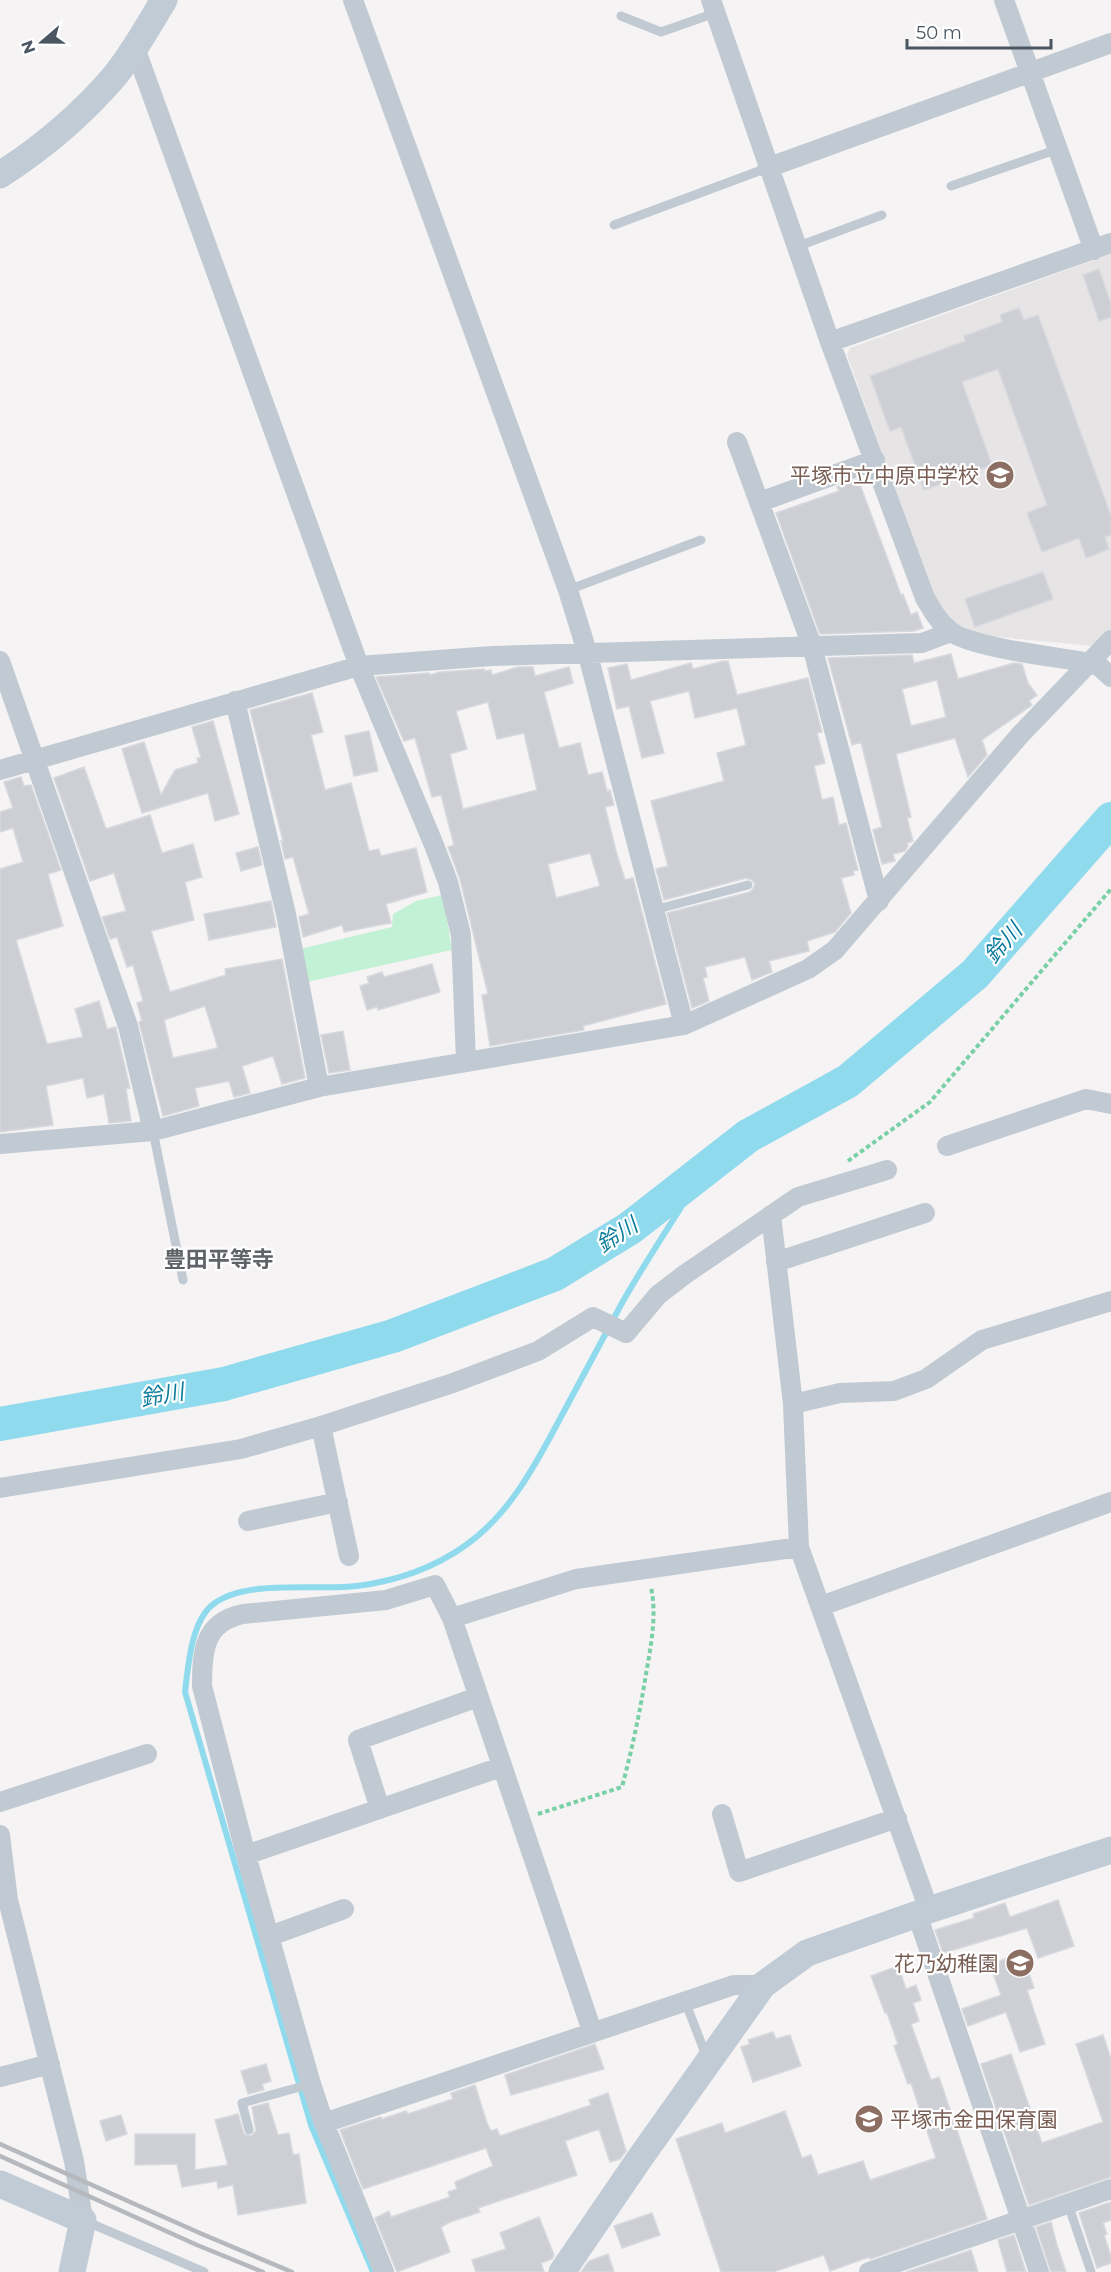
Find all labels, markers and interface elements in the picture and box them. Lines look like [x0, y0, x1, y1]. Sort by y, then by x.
north arrow [12, 12, 72, 72]
scale bar [907, 12, 1051, 50]
text: 50 m [916, 22, 962, 44]
text: N [17, 38, 40, 56]
school or university icon: 平塚市立中原中学校 [984, 459, 1016, 491]
place label: 平塚市立中原中学校 [790, 463, 979, 488]
water label: 鈴川 [978, 916, 1029, 968]
water label: 鈴川 [591, 1211, 644, 1258]
district label: 豊田平等寺 [164, 1246, 274, 1273]
water label: 鈴川 [138, 1378, 188, 1412]
school or university icon: 花乃幼稚園 [1004, 1947, 1036, 1979]
place label: 花乃幼稚園 [894, 1951, 999, 1976]
school or university icon: 平塚市金田保育園 [853, 2103, 885, 2135]
place label: 平塚市金田保育園 [890, 2107, 1058, 2132]

